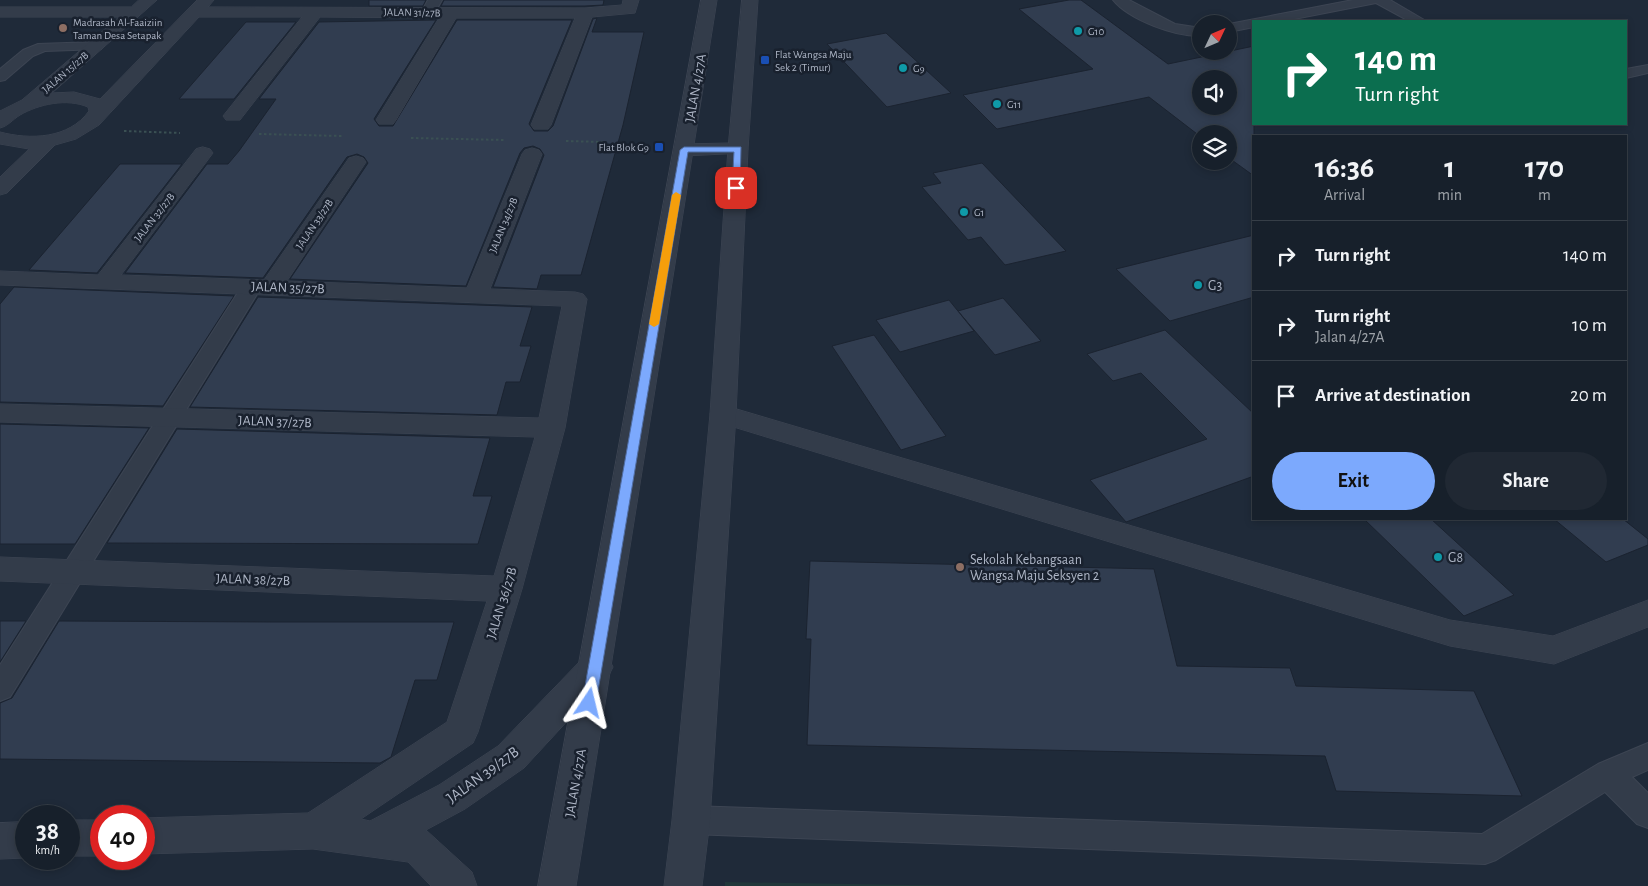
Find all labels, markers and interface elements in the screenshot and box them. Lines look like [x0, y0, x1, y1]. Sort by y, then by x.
street label: JALAN 31/27B [383, 7, 441, 18]
north arrow [1192, 15, 1238, 60]
map controls [1192, 15, 1237, 170]
place label: Madrasah Al-Faaiziin Taman Desa Setapak [73, 17, 162, 41]
marker: Madrasah Al-Faaiziin Taman Desa Setapak [57, 22, 69, 34]
marker: G10 [1072, 25, 1084, 37]
place label: G10 [1088, 26, 1104, 37]
icon: right [1272, 40, 1337, 105]
text: 140 m [1355, 42, 1437, 77]
street label: JALAN 15/27B [40, 49, 91, 95]
place label: Flat Wangsa Maju Sek 2 (Timur) [775, 49, 852, 73]
street label: JALAN 4/27A [683, 53, 709, 124]
marker: Flat Wangsa Maju Sek 2 (Timur) [759, 54, 771, 66]
marker: G9 [897, 62, 909, 74]
place label: G9 [913, 63, 925, 74]
button: sound [1192, 70, 1237, 115]
text: Turn right [1355, 83, 1439, 105]
marker: G11 [991, 98, 1003, 110]
place label: G11 [1007, 99, 1021, 110]
button: layers [1192, 125, 1237, 170]
marker: Flat Blok G9 [653, 141, 665, 153]
place label: Flat Blok G9 [598, 142, 649, 153]
text: 16:36 [1315, 153, 1374, 183]
text: 1 [1444, 153, 1455, 183]
text: 170 [1525, 153, 1564, 183]
pin [715, 167, 757, 209]
icon: arrive [722, 174, 750, 202]
text: Arrival [1324, 187, 1365, 203]
text: min [1437, 187, 1462, 203]
text: m [1538, 187, 1551, 203]
street label: JALAN 32/27B [132, 191, 177, 244]
street label: JALAN 34/27B [487, 196, 520, 254]
street label: JALAN 33/27B [294, 197, 335, 251]
marker: G1 [958, 206, 970, 218]
place label: G1 [974, 207, 984, 218]
icon: right [1272, 242, 1300, 270]
text: Turn right [1315, 246, 1390, 265]
text: 140 m [1563, 246, 1607, 265]
marker: G3 [1192, 279, 1204, 291]
place label: G3 [1208, 279, 1222, 293]
street label: JALAN 35/27B [251, 280, 325, 296]
text: Turn right [1315, 307, 1390, 326]
icon: right [1272, 312, 1300, 340]
text: 10 m [1572, 316, 1607, 335]
text: Jalan 4/27A [1315, 329, 1385, 345]
icon: arrive [1272, 382, 1300, 410]
text: Arrive at destination [1315, 386, 1471, 405]
text: 20 m [1570, 386, 1607, 405]
street label: JALAN 37/27B [238, 414, 312, 430]
button: Exit [1272, 452, 1435, 510]
button: Share [1445, 452, 1607, 510]
marker: G8 [1432, 551, 1444, 563]
place label: G8 [1448, 551, 1463, 565]
place label: Sekolah Kebangsaan Wangsa Maju Seksyen 2 [970, 553, 1099, 583]
marker: Sekolah Kebangsaan Wangsa Maju Seksyen 2 [954, 561, 966, 573]
street label: JALAN 36/27B [484, 566, 520, 641]
street label: JALAN 38/27B [216, 572, 290, 588]
position arrow [562, 676, 614, 728]
street label: JALAN 39/27B [444, 743, 522, 806]
street label: JALAN 4/27A [563, 748, 589, 819]
speed limit sign: 40 [90, 805, 155, 870]
text: 38 [36, 819, 59, 844]
text: km/h [35, 844, 60, 856]

